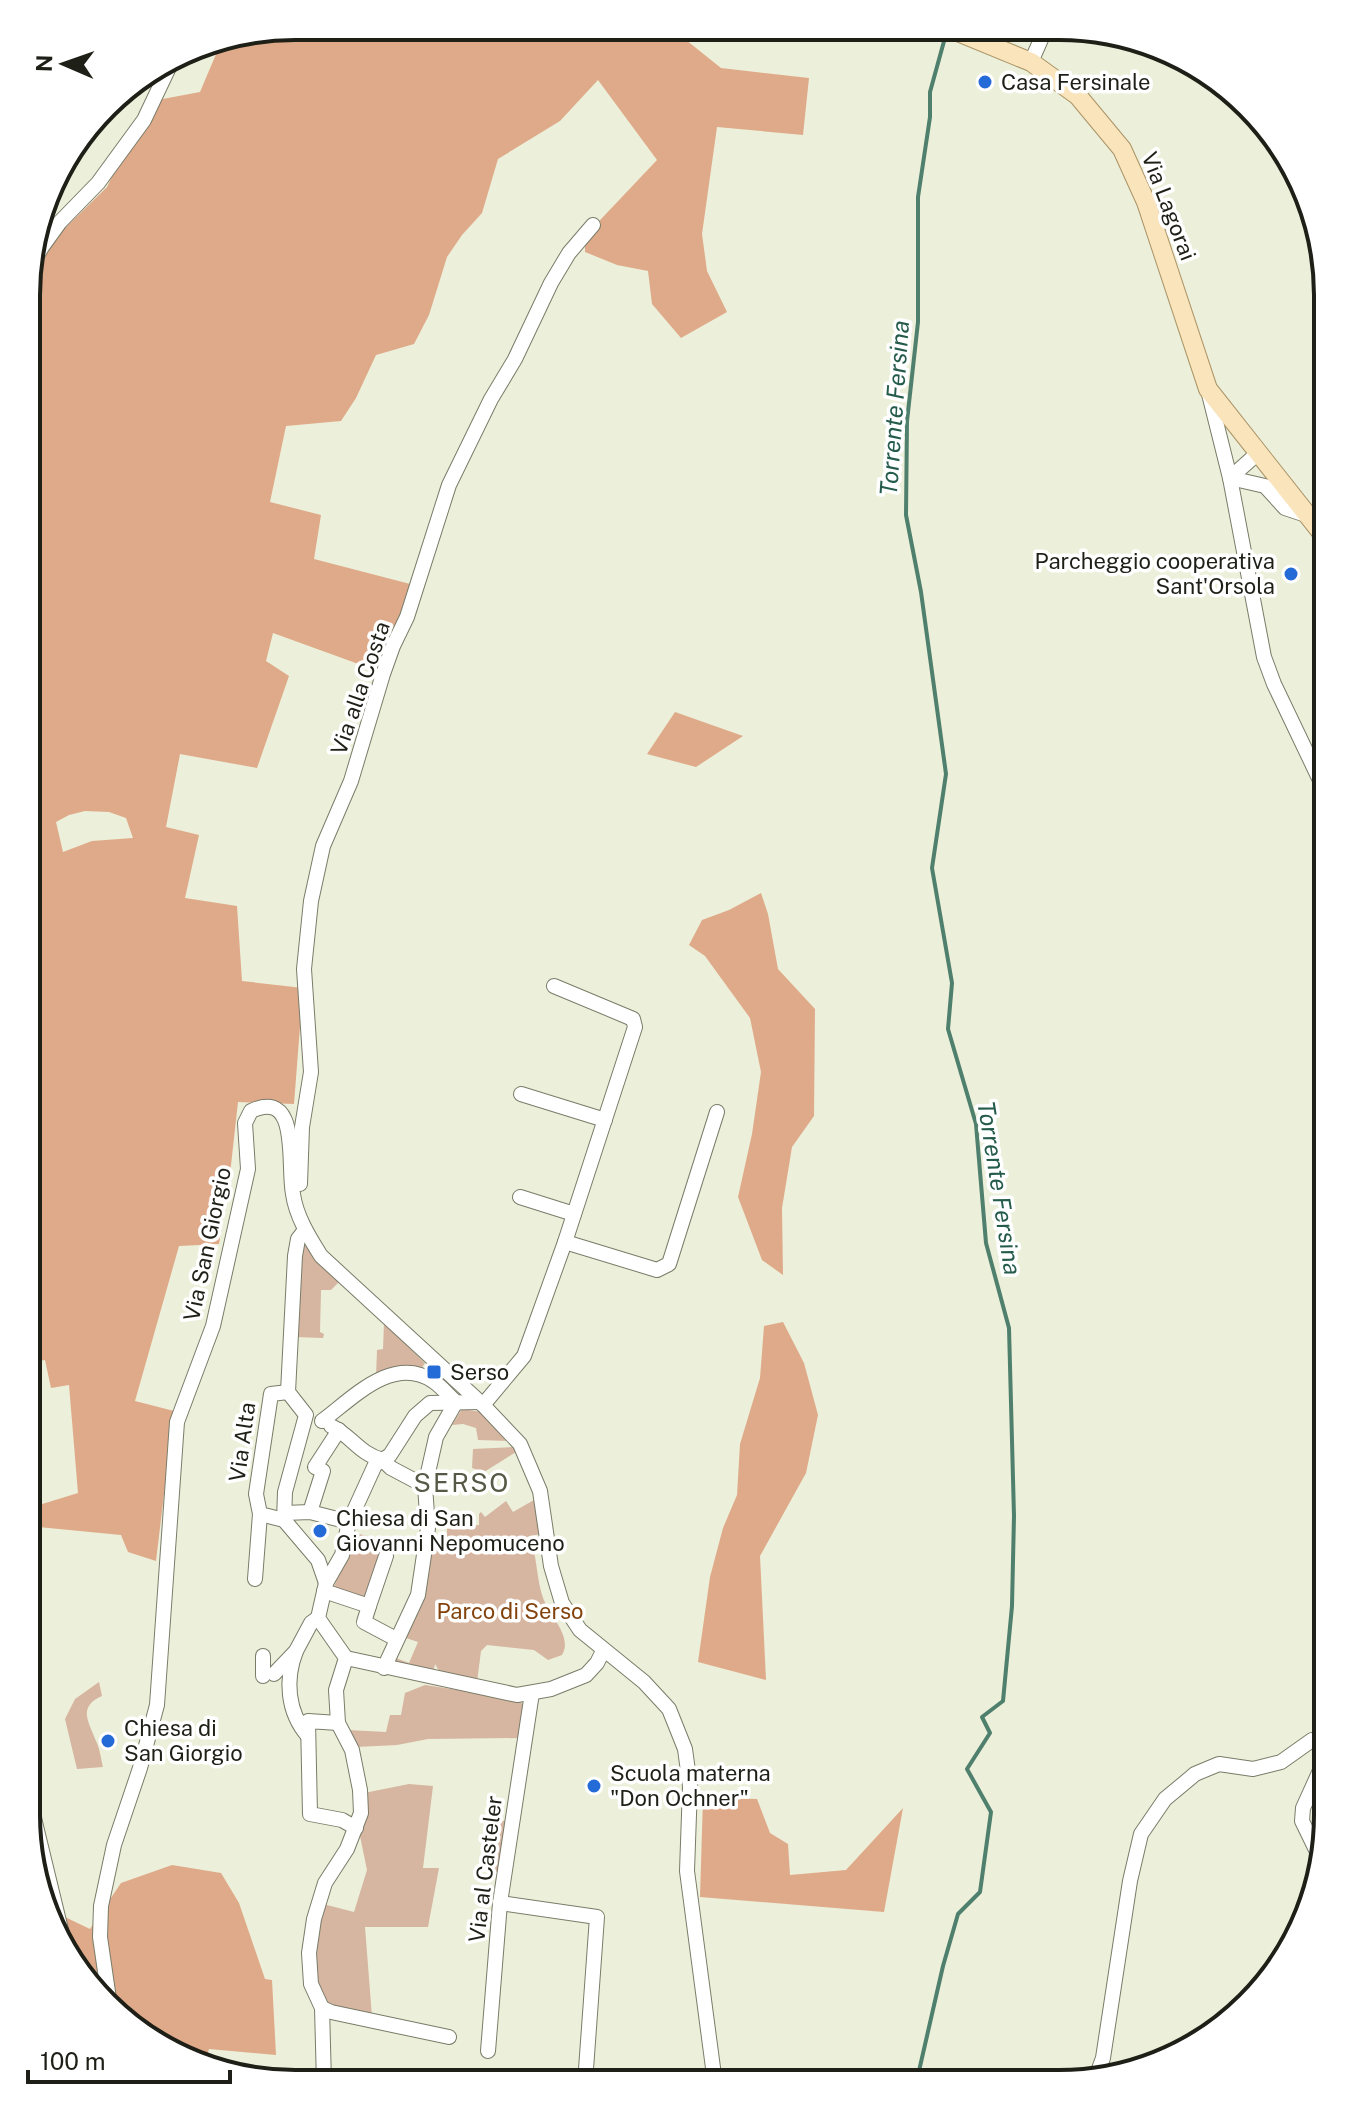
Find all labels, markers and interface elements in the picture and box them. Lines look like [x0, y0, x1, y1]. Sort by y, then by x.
north arrow [24, 24, 104, 104]
text: N [31, 54, 57, 72]
place label: Casa Fersinale [1001, 69, 1151, 95]
marker: Casa Fersinale [976, 73, 994, 91]
street label: Via Lagorai [1136, 148, 1202, 264]
water label: Torrente Fersina [874, 319, 914, 497]
place label: Parcheggio cooperativa Sant'Orsola [1035, 548, 1275, 599]
marker: Parcheggio cooperativa Sant'Orsola [1282, 565, 1300, 583]
street label: Via alla Costa [325, 618, 395, 758]
water label: Torrente Fersina [972, 1099, 1028, 1277]
street label: Via San Giorgio [178, 1165, 236, 1323]
place label: Serso [450, 1359, 509, 1385]
marker: Serso [425, 1363, 443, 1381]
street label: Via Alta [224, 1401, 260, 1483]
district label: SERSO [414, 1467, 510, 1498]
place label: Chiesa di San Giovanni Nepomuceno [336, 1505, 565, 1556]
marker: Chiesa di San Giovanni Nepomuceno [311, 1522, 329, 1540]
park label: Parco di Serso [437, 1598, 583, 1624]
place label: Chiesa di San Giorgio [124, 1715, 243, 1766]
marker: Chiesa di San Giorgio [99, 1732, 117, 1750]
place label: Scuola materna "Don Ochner" [610, 1760, 771, 1811]
marker: Scuola materna "Don Ochner" [585, 1777, 603, 1795]
street label: Via al Casteler [463, 1794, 507, 1944]
scale bar [28, 2034, 230, 2084]
text: 100 m [40, 2047, 106, 2075]

